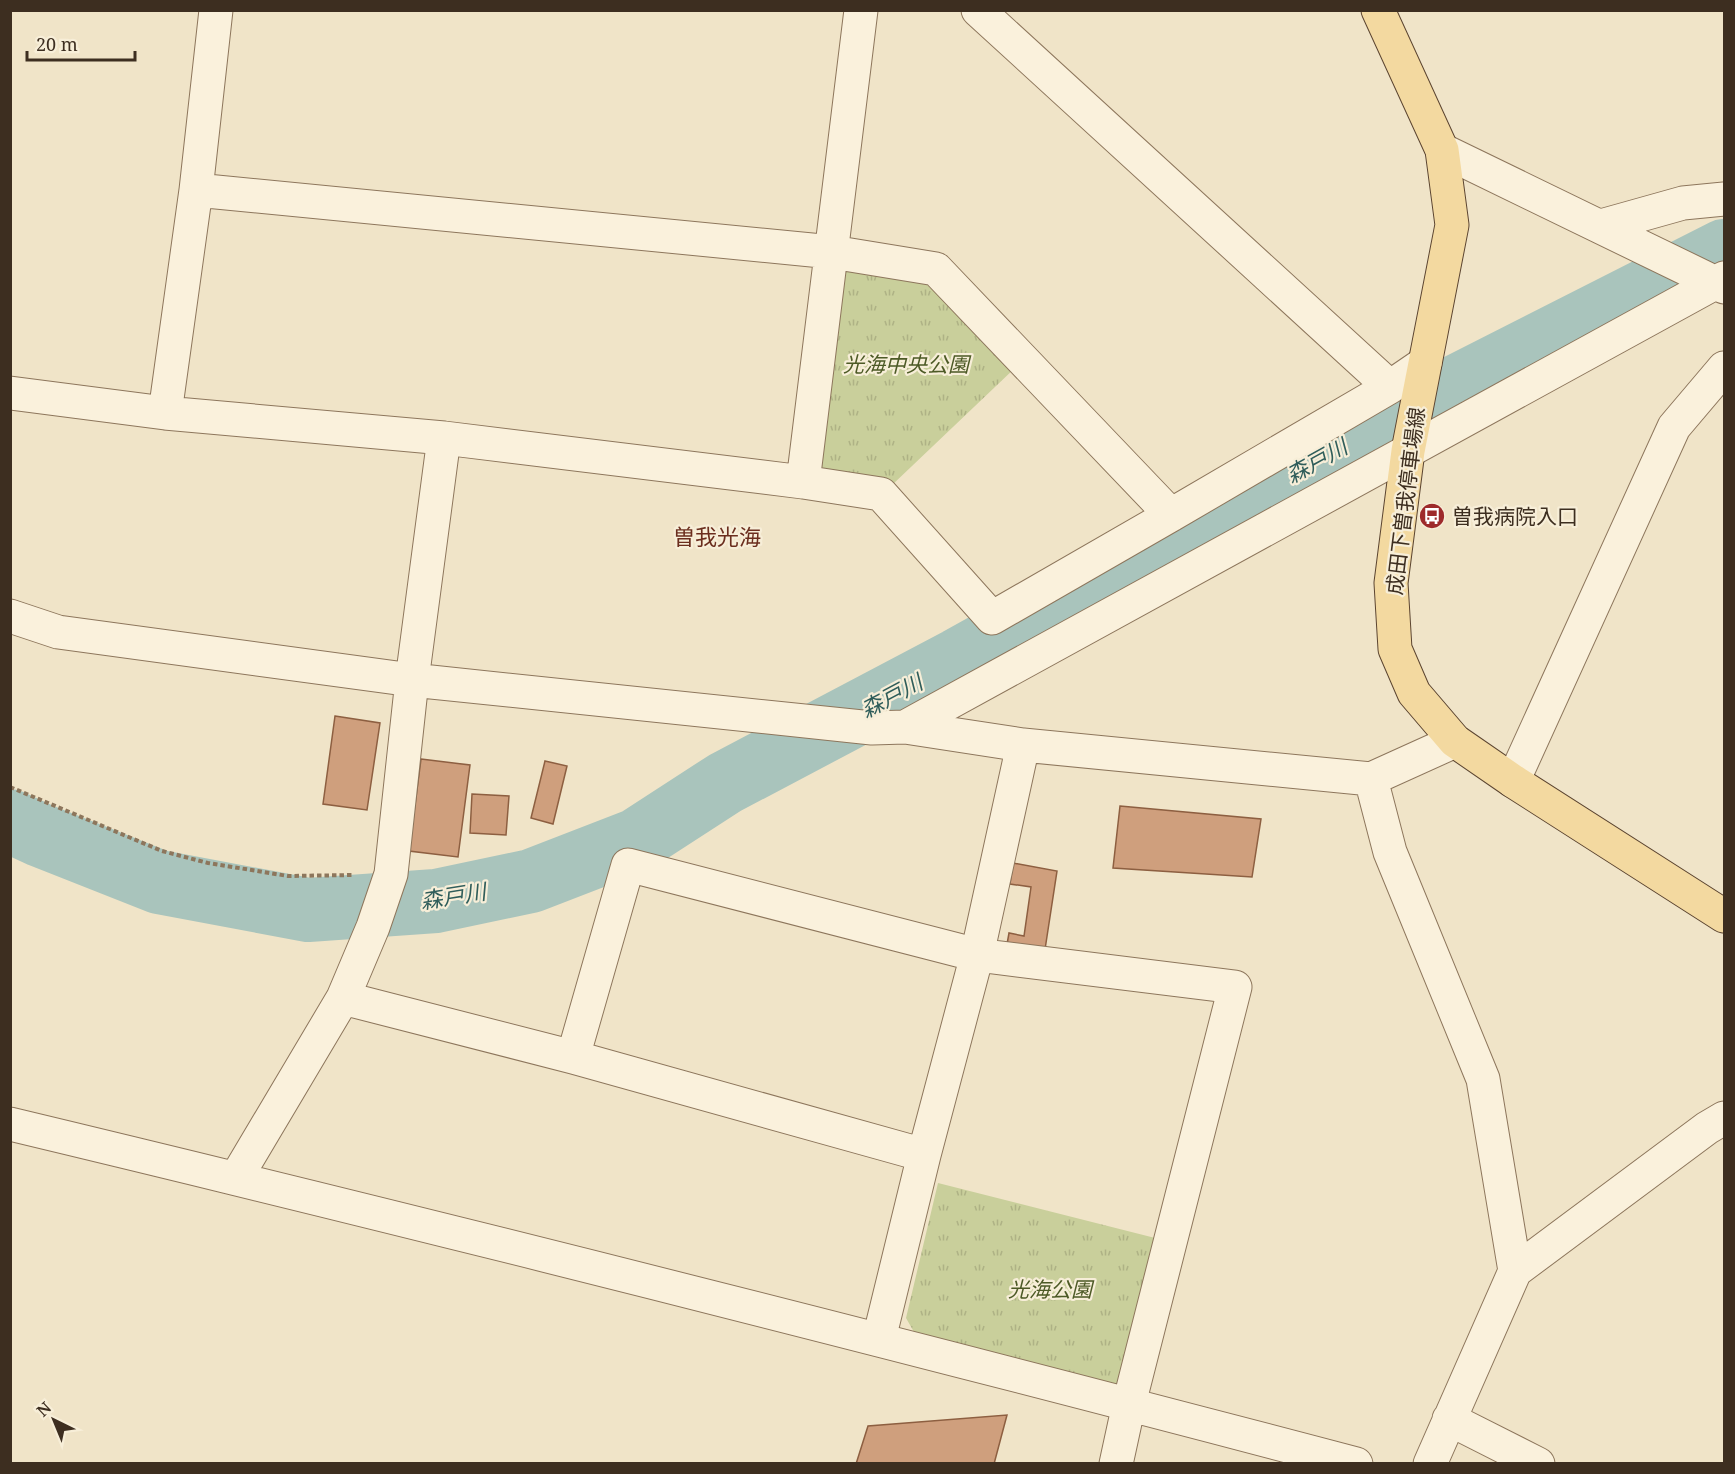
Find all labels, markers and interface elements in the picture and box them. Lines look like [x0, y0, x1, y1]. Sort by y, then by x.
scale bar [27, 24, 135, 62]
text: 20 m [36, 32, 78, 56]
park label: 光海中央公園 [843, 350, 972, 378]
street label: 成田下曽我停車場線 [1380, 405, 1430, 597]
water label: 森戸川 [1280, 430, 1354, 489]
bus stop icon: 曽我病院入口 [1417, 501, 1447, 531]
place label: 曽我病院入口 [1452, 502, 1578, 530]
district label: 曽我光海 [673, 521, 761, 551]
water label: 森戸川 [855, 665, 929, 724]
water label: 森戸川 [418, 875, 490, 915]
park label: 光海公園 [1008, 1275, 1095, 1303]
north arrow [24, 1390, 84, 1450]
text: N [32, 1396, 56, 1421]

